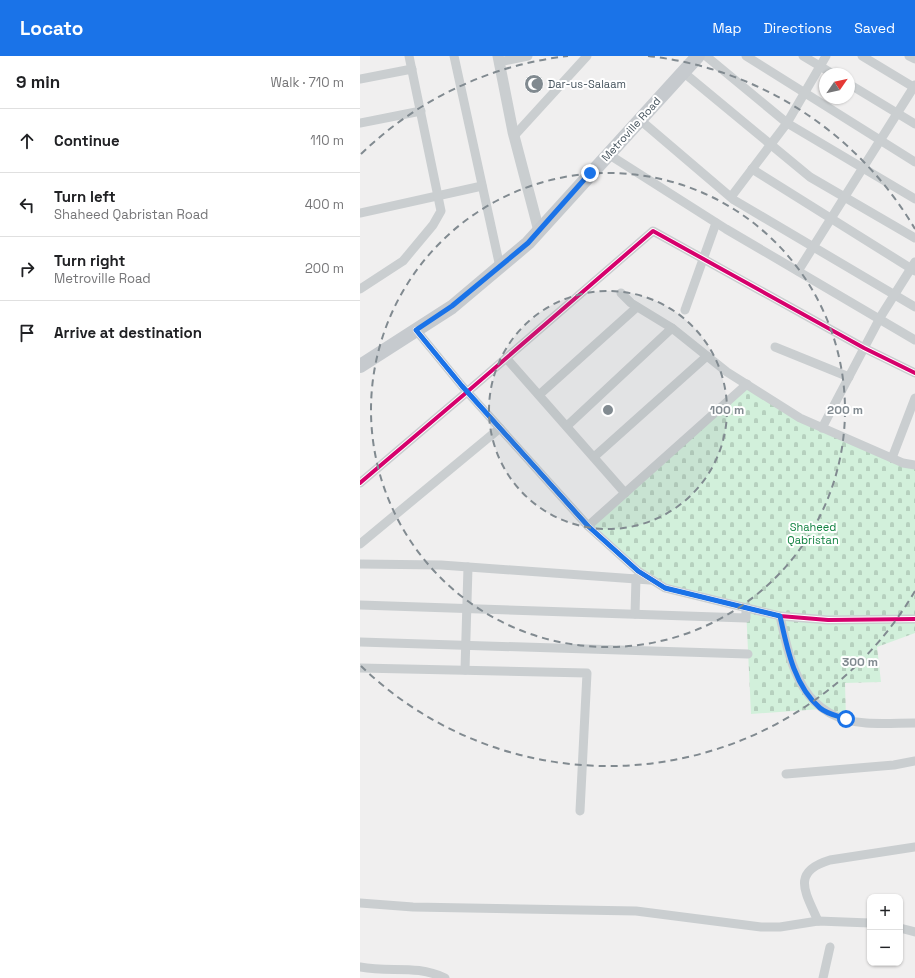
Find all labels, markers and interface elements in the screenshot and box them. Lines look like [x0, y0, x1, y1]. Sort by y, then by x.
text: Locato [20, 16, 83, 41]
text: Map [712, 19, 742, 37]
text: Directions [764, 19, 832, 37]
text: Saved [854, 19, 895, 37]
north arrow [819, 68, 855, 104]
text: 9 min [16, 71, 60, 93]
mosque icon: Dar-us-Salaam [523, 73, 545, 95]
text: Walk · 710 m [271, 74, 344, 91]
place label: Dar-us-Salaam [548, 77, 626, 91]
street label: Metroville Road [598, 94, 664, 164]
icon: ahead [16, 130, 38, 152]
text: Continue [54, 131, 120, 150]
text: 110 m [310, 132, 344, 149]
route end [581, 164, 599, 182]
text: Turn left [54, 187, 116, 206]
icon: left [16, 194, 38, 216]
text: 400 m [305, 196, 344, 213]
text: Shaheed Qabristan Road [54, 206, 208, 223]
text: Turn right [54, 251, 125, 270]
icon: right [16, 258, 38, 280]
text: 200 m [305, 260, 344, 277]
text: Metroville Road [54, 270, 151, 287]
icon: arrive [16, 322, 38, 344]
text: Arrive at destination [54, 323, 202, 342]
text: 100 m [710, 402, 744, 418]
text: 200 m [827, 402, 863, 418]
centre of rings [601, 403, 615, 417]
park label: Shaheed Qabristan [787, 520, 839, 547]
text: 300 m [842, 654, 878, 670]
route start [837, 710, 855, 728]
map controls [867, 894, 903, 966]
button: + [867, 894, 903, 930]
button: − [867, 930, 903, 966]

